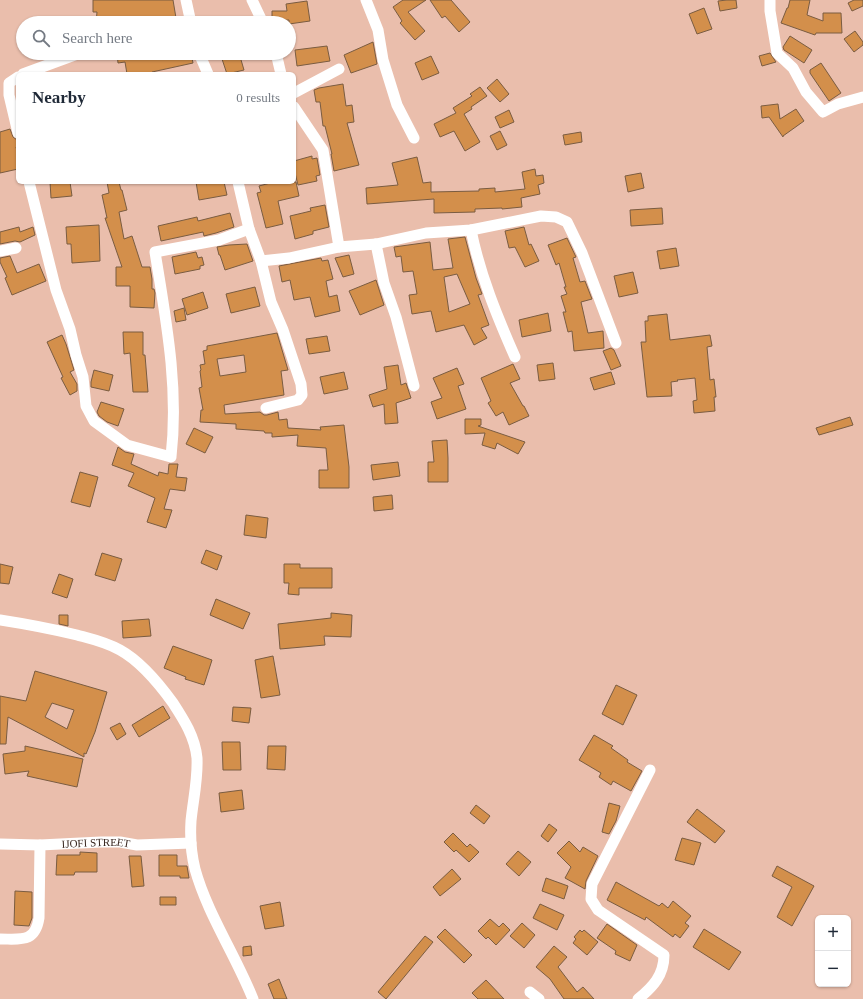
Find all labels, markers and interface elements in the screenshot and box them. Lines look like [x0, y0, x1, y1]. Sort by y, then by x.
search box [16, 16, 296, 60]
icon: search [30, 27, 52, 49]
text: Search here [62, 30, 132, 46]
text: Nearby [32, 88, 86, 107]
text: 0 results [236, 90, 280, 105]
street label: IJOFI STREET [61, 836, 131, 850]
map controls [815, 915, 851, 987]
button: + [815, 915, 851, 951]
button: − [815, 951, 851, 987]

